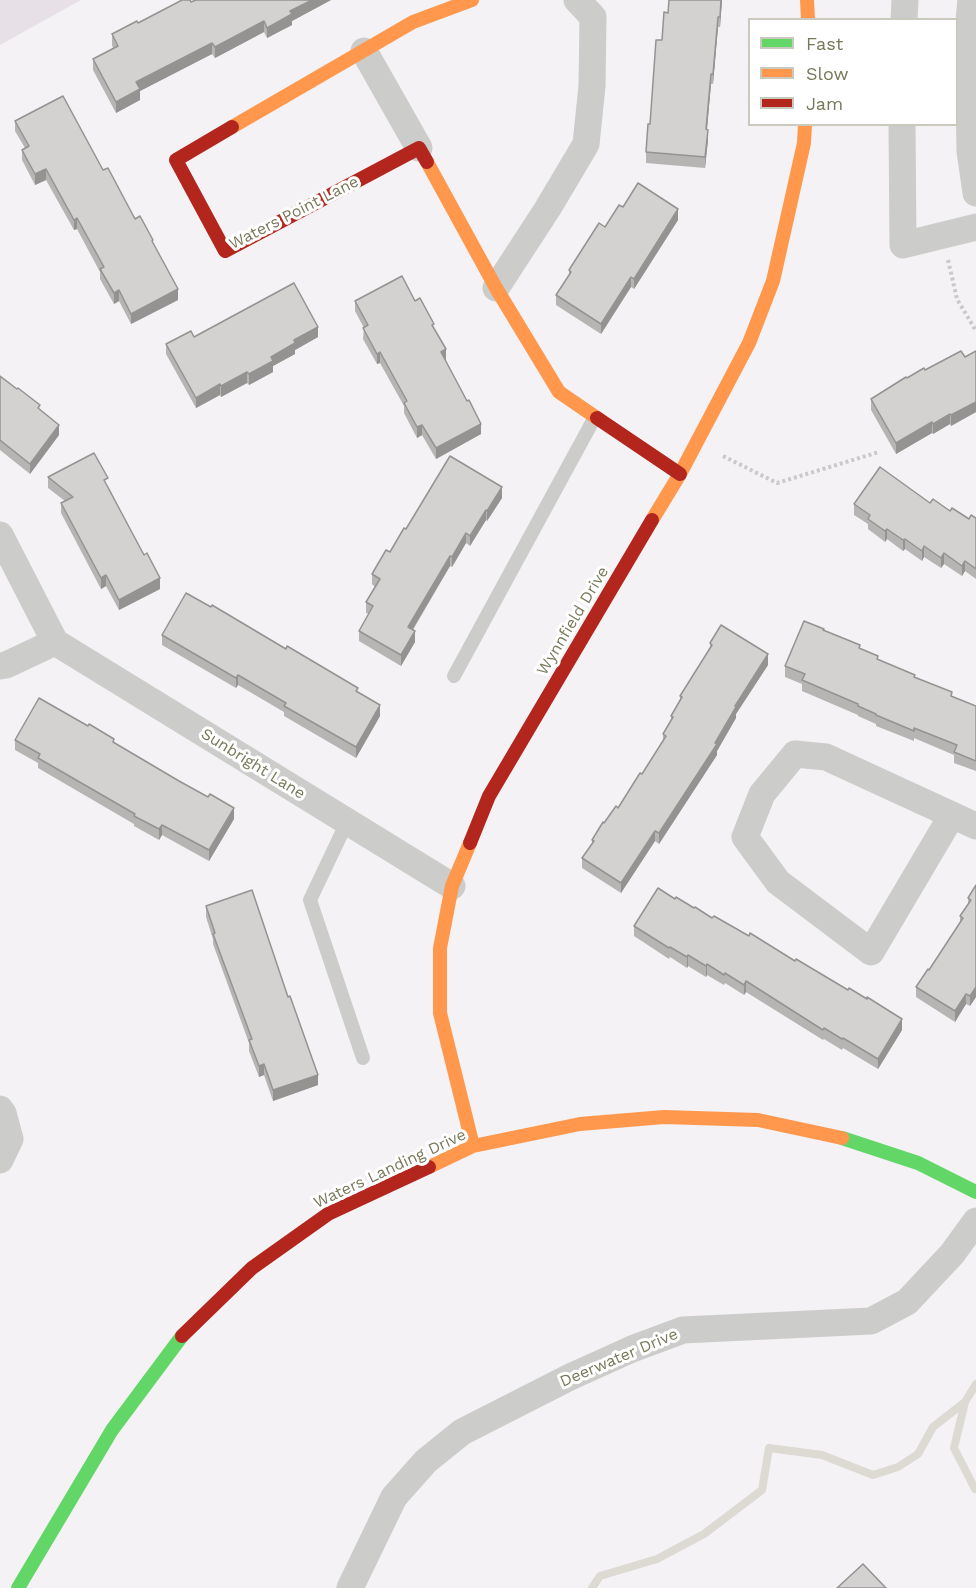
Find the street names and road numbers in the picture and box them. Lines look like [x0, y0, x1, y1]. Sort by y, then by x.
street label: Waters Point Lane [226, 172, 362, 254]
street label: Wynnfield Drive [533, 563, 613, 679]
street label: Sunbright Lane [197, 724, 309, 804]
street label: Waters Landing Drive [311, 1125, 469, 1213]
street label: Deerwater Drive [557, 1325, 681, 1391]

